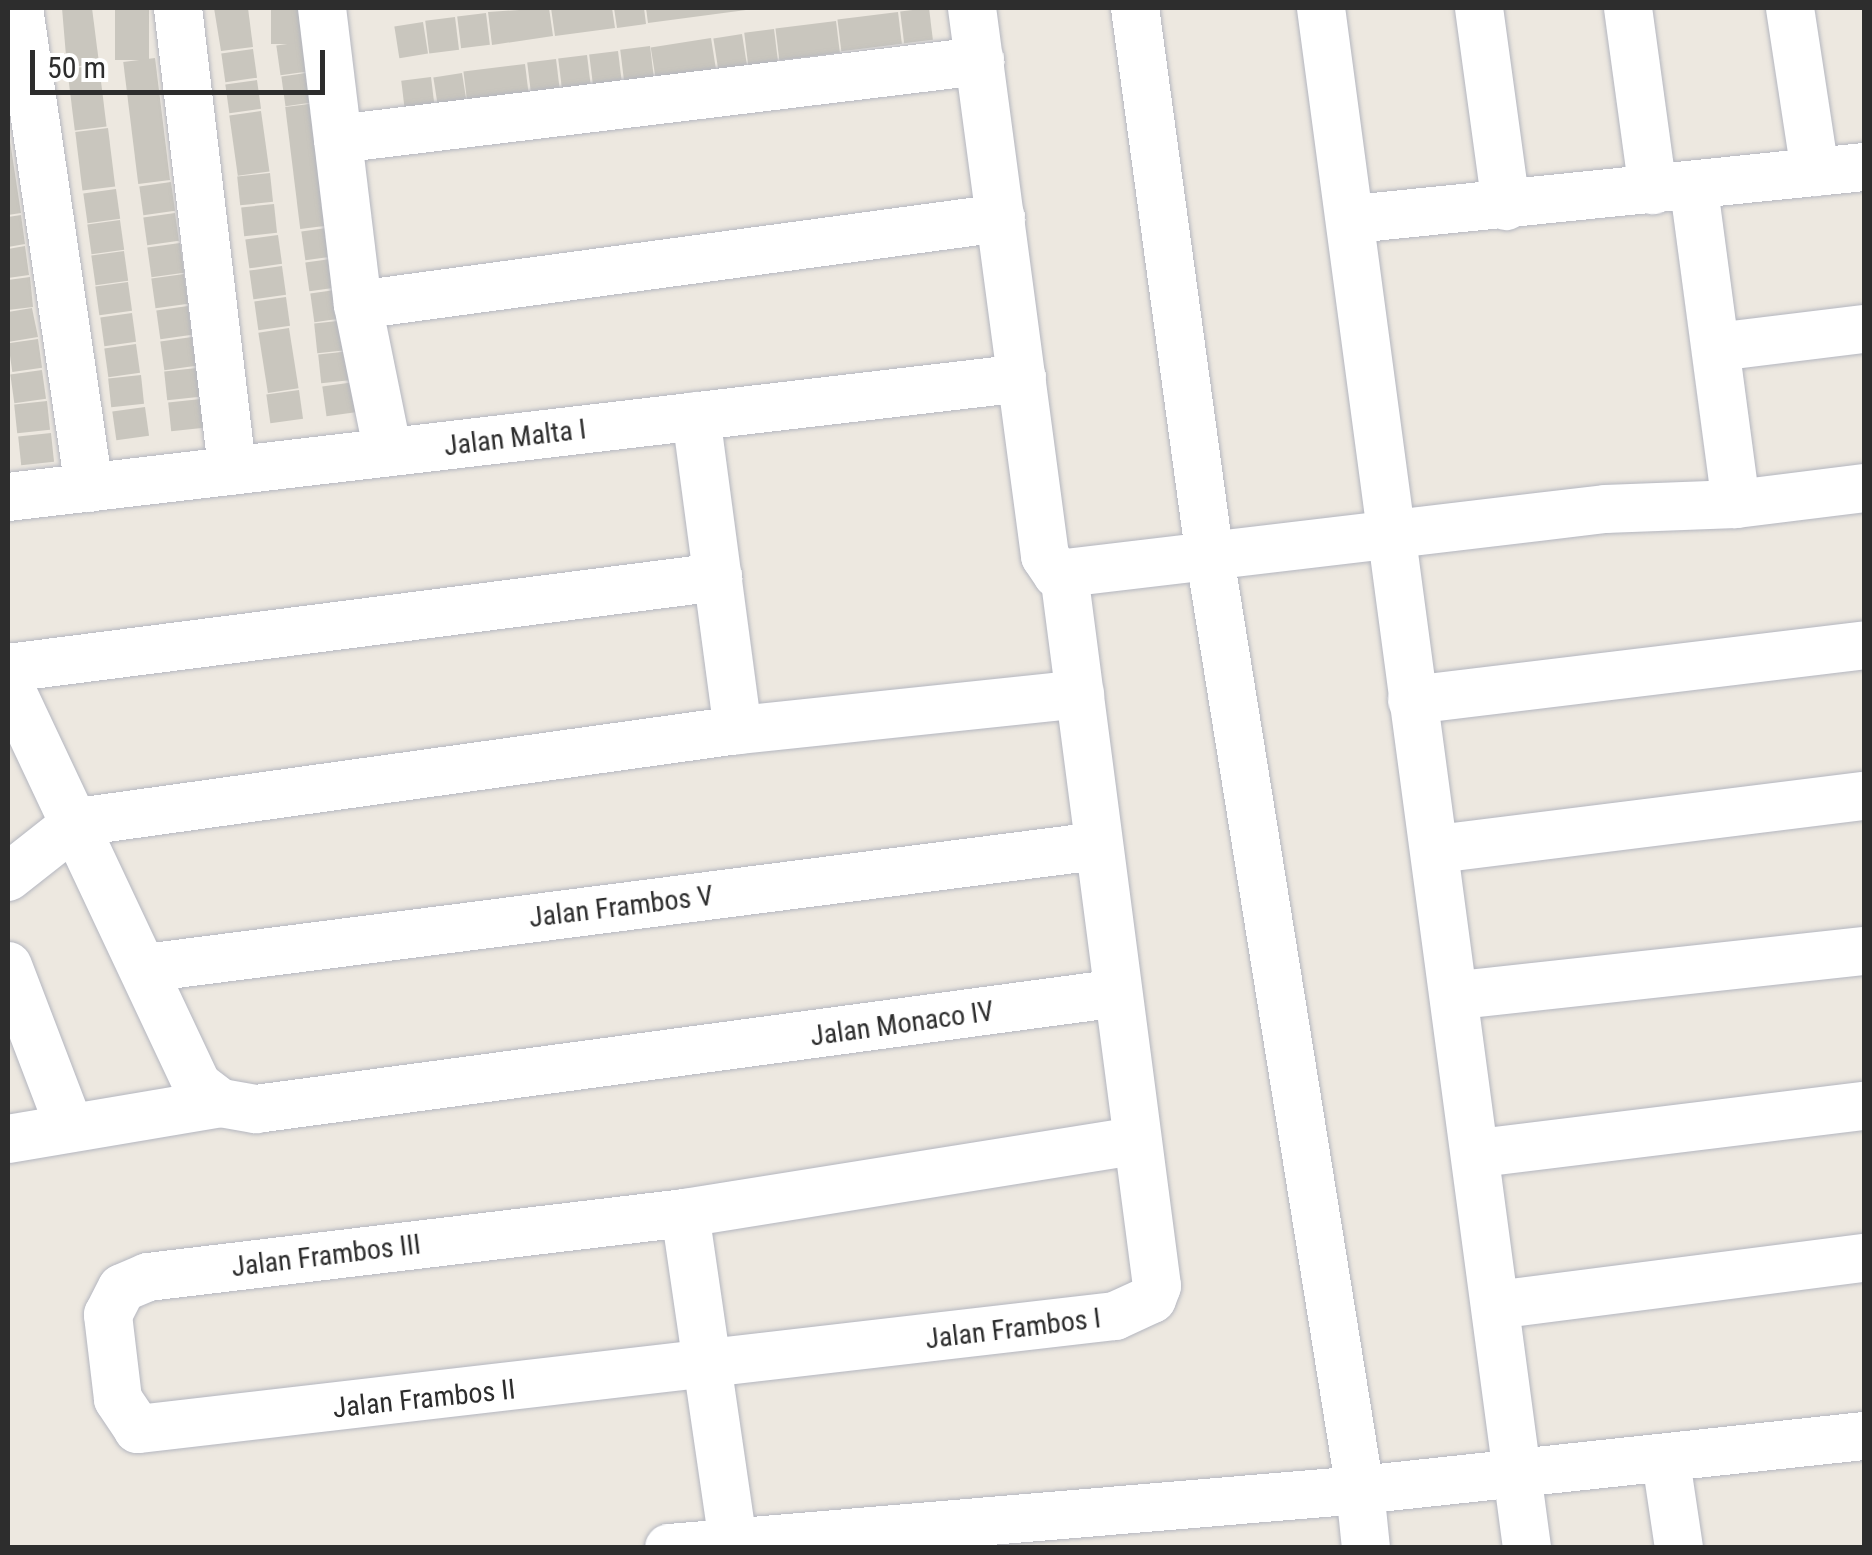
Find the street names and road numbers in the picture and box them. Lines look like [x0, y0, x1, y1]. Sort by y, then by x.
street label: Jalan Malta I [442, 413, 588, 463]
street label: Jalan Frambos V [527, 879, 715, 935]
street label: Jalan Monaco IV [808, 994, 996, 1054]
street label: Jalan Frambos III [229, 1228, 423, 1284]
street label: Jalan Frambos I [923, 1302, 1103, 1356]
street label: Jalan Frambos II [331, 1373, 517, 1425]

